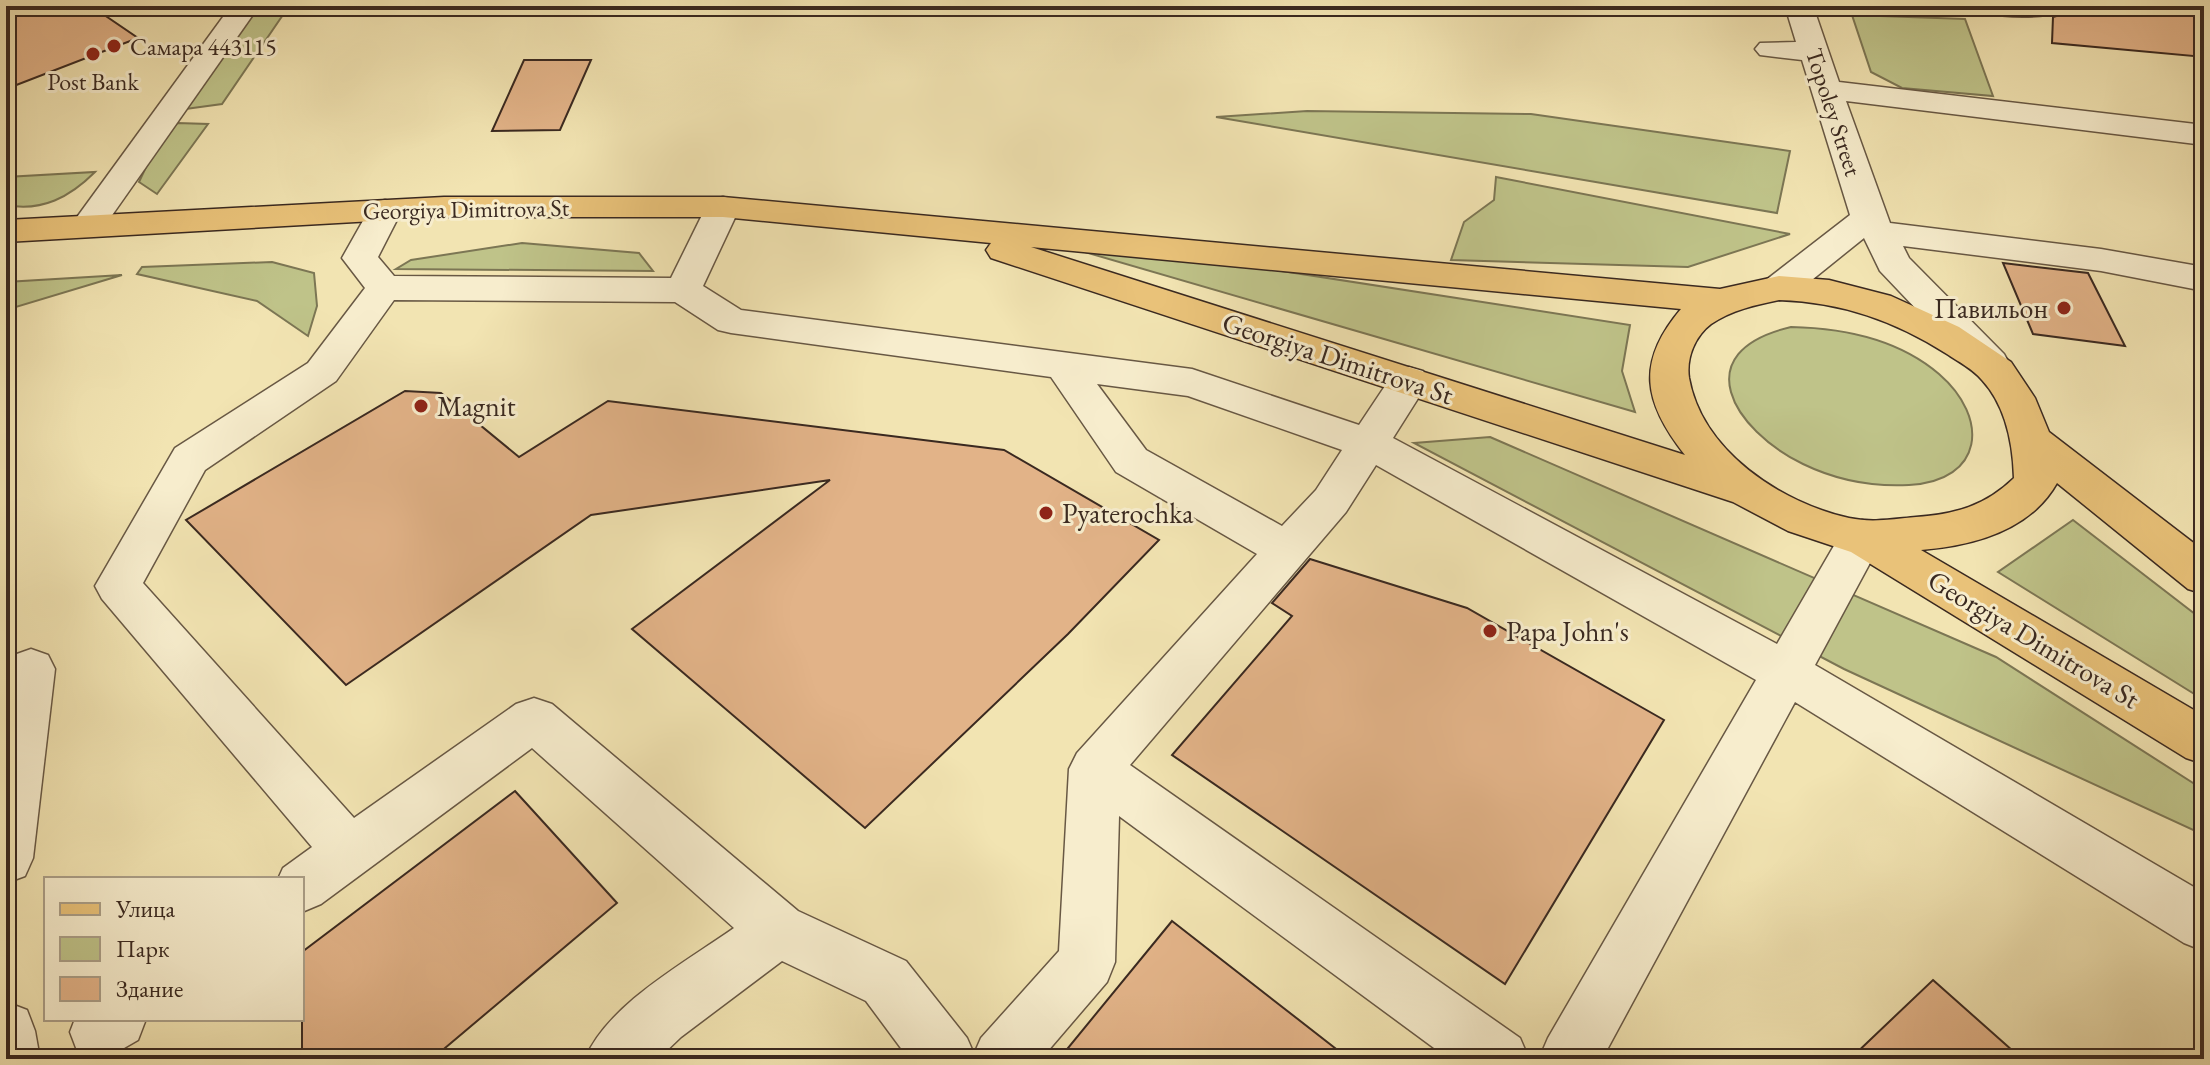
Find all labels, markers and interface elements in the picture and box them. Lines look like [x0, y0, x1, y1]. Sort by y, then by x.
place label: Самара 443115 [130, 31, 277, 62]
marker: Самара 443115 [105, 37, 123, 55]
street label: Topoley Street [1799, 44, 1869, 180]
marker: Post Bank [84, 45, 102, 63]
place label: Post Bank [47, 66, 140, 97]
street label: Georgiya Dimitrova St [363, 192, 570, 226]
place label: Павильон [1934, 290, 2048, 326]
marker: Павильон [2055, 299, 2073, 317]
street label: Georgiya Dimitrova St [1218, 304, 1458, 412]
place label: Magnit [437, 388, 516, 424]
marker: Magnit [412, 397, 430, 415]
place label: Pyaterochka [1062, 495, 1194, 531]
marker: Pyaterochka [1037, 504, 1055, 522]
street label: Georgiya Dimitrova St [1922, 562, 2147, 716]
place label: Papa John's [1506, 613, 1629, 649]
marker: Papa John's [1481, 622, 1499, 640]
legend [44, 877, 304, 1021]
text: Улица [115, 893, 175, 924]
text: Парк [116, 933, 170, 964]
text: Здание [116, 973, 183, 1004]

